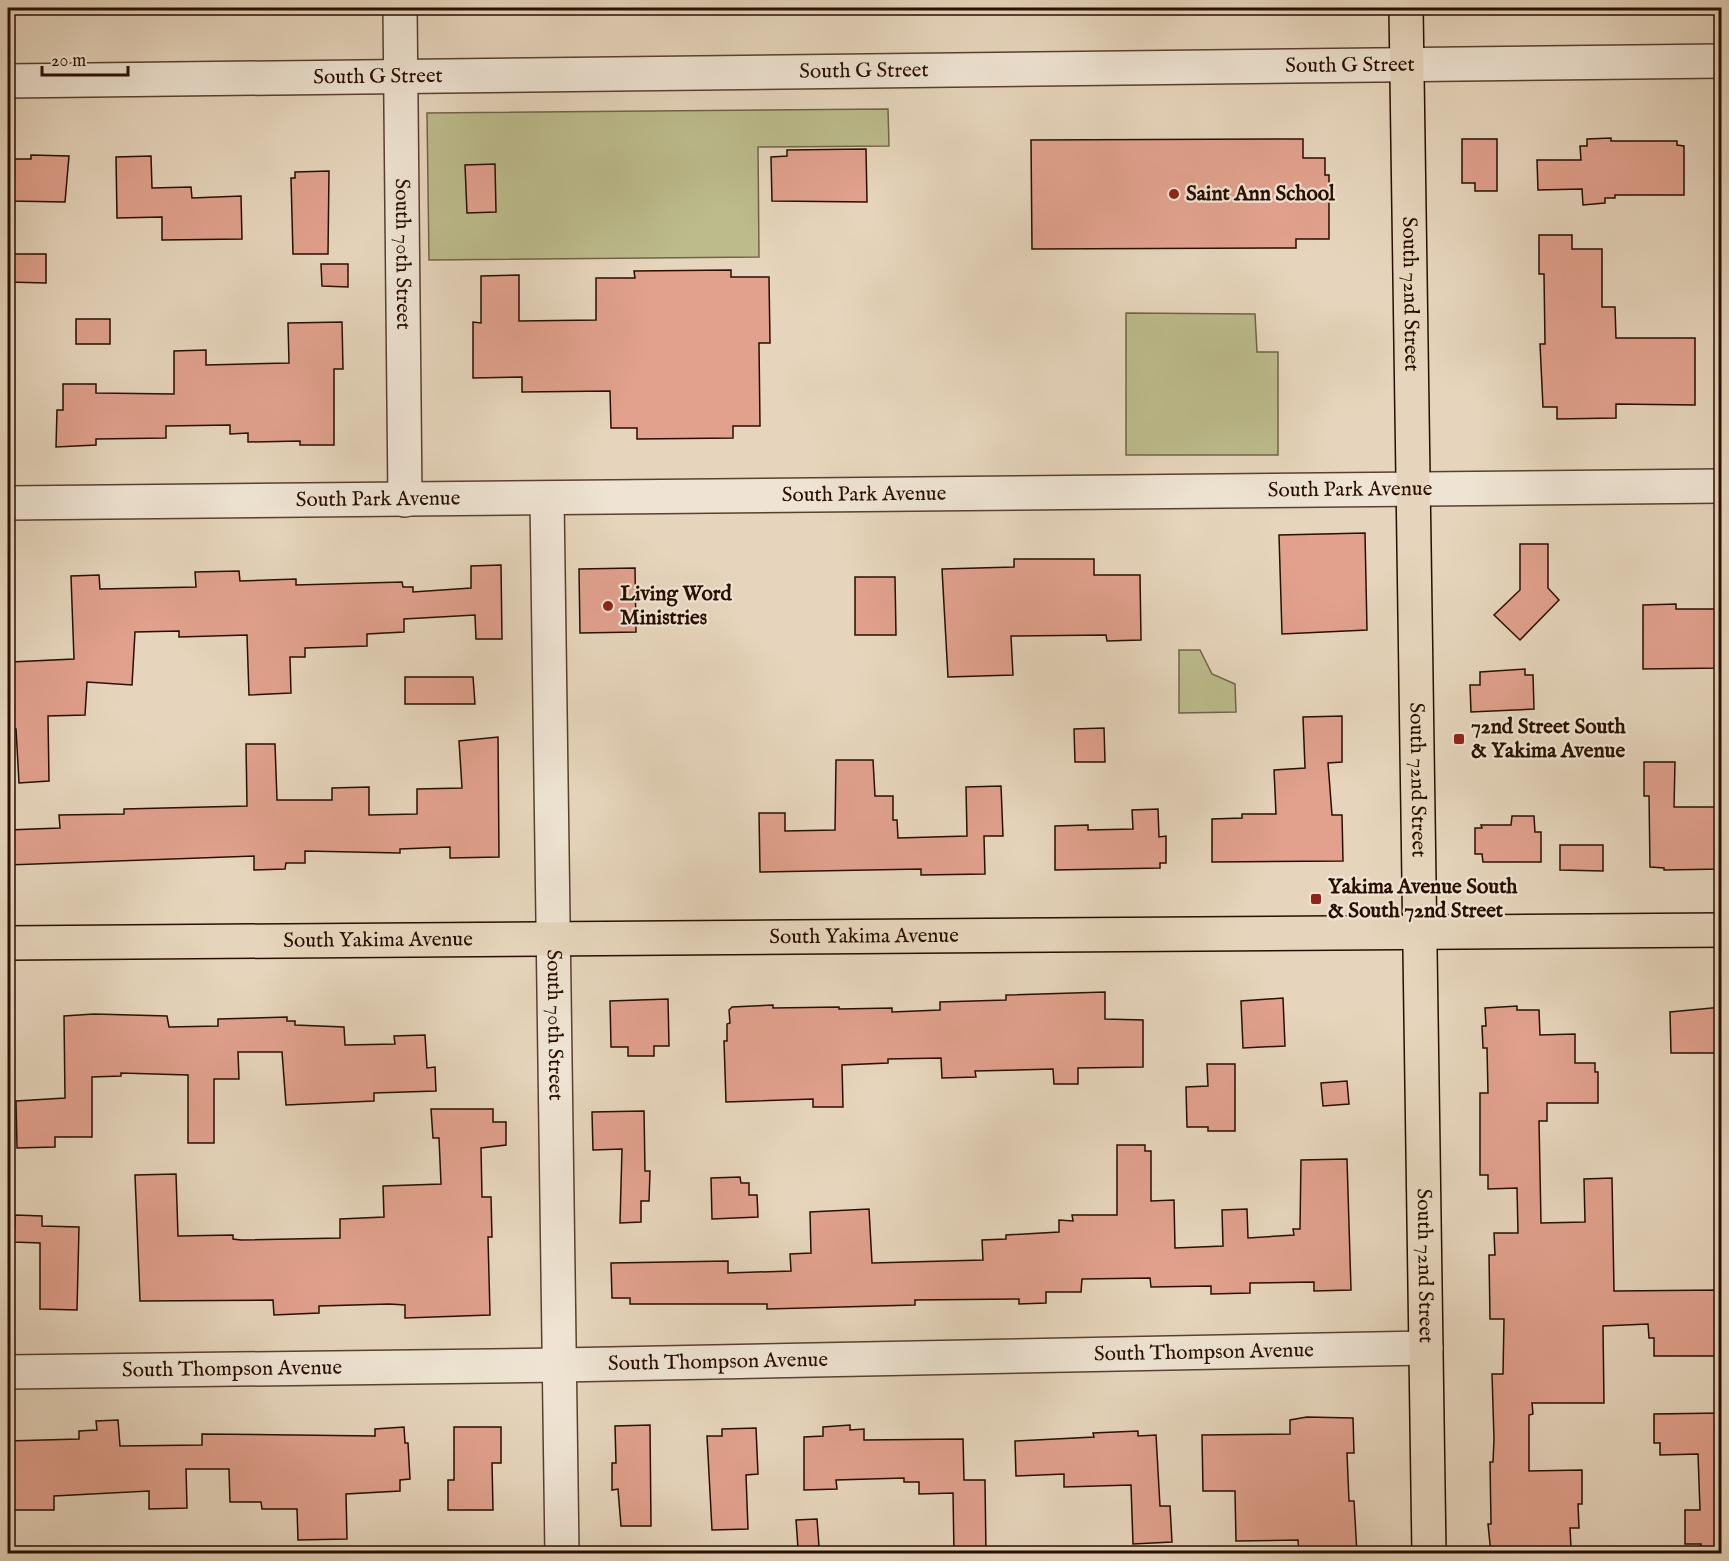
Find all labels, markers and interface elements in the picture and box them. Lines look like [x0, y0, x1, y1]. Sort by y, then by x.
scale bar [42, 39, 128, 77]
text: 20 m [51, 50, 86, 73]
street label: South G Street [1285, 51, 1415, 80]
street label: South G Street [799, 57, 929, 85]
street label: South G Street [313, 62, 443, 91]
street label: South 70th Street [388, 178, 417, 330]
place label: Saint Ann School [1186, 181, 1336, 208]
marker: Saint Ann School [1167, 187, 1181, 201]
street label: South 72nd Street [1396, 216, 1425, 372]
street label: South Park Avenue [1267, 475, 1433, 504]
street label: South Park Avenue [781, 480, 947, 509]
street label: South Park Avenue [296, 485, 461, 514]
place label: Living Word Ministries [620, 581, 732, 632]
marker: Living Word Ministries [601, 599, 615, 613]
street label: South 72nd Street [1403, 702, 1432, 858]
place label: 72nd Street South & Yakima Avenue [1471, 714, 1627, 765]
marker: 72nd Street South & Yakima Avenue [1452, 732, 1466, 746]
place label: Yakima Avenue South & South 72nd Street [1328, 874, 1518, 925]
marker: Yakima Avenue South & South 72nd Street [1309, 892, 1323, 906]
street label: South Yakima Avenue [769, 922, 959, 951]
street label: South Yakima Avenue [283, 926, 473, 954]
street label: South 70th Street [540, 949, 569, 1101]
street label: South 72nd Street [1410, 1188, 1439, 1343]
street label: South Thompson Avenue [1094, 1337, 1314, 1368]
street label: South Thompson Avenue [608, 1346, 829, 1378]
street label: South Thompson Avenue [122, 1354, 343, 1384]

